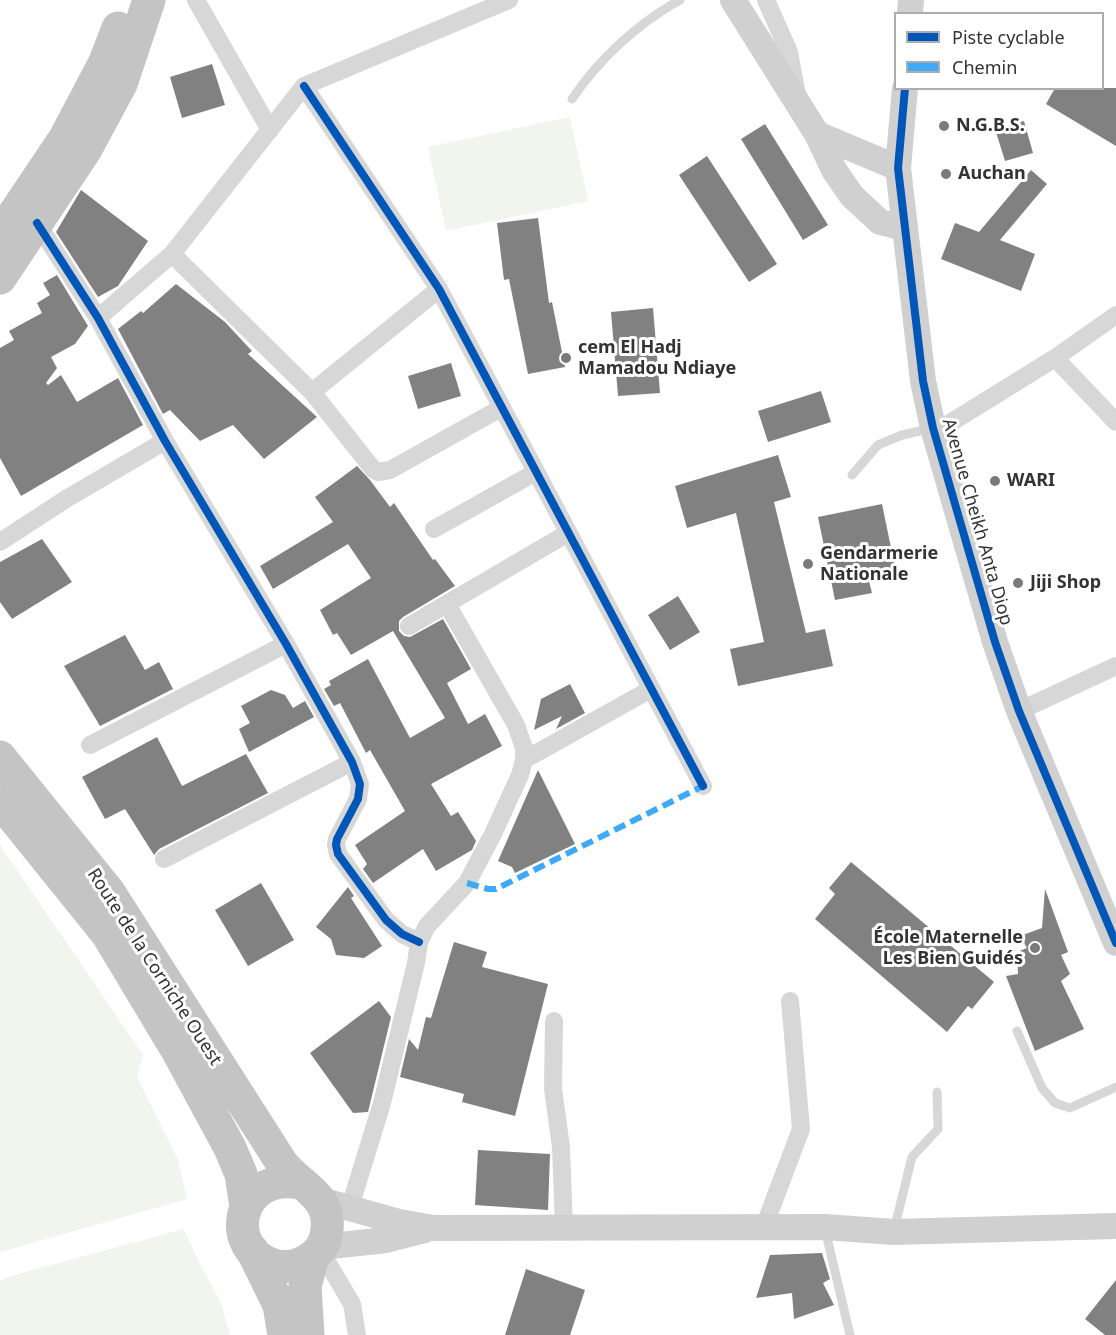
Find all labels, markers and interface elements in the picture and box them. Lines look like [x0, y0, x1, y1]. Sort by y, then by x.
legend [894, 12, 1104, 90]
text: Piste cyclable [952, 25, 1065, 49]
text: Chemin [952, 55, 1017, 79]
place label: N.G.B.S. [956, 115, 1025, 137]
marker: N.G.B.S. [937, 119, 951, 133]
place label: Auchan [958, 163, 1026, 185]
marker: Auchan [939, 167, 953, 181]
place label: cem El Hadj Mamadou Ndiaye [578, 337, 736, 380]
marker: cem El Hadj Mamadou Ndiaye [559, 351, 573, 365]
street label: Avenue Cheikh Anta Diop [937, 416, 1017, 628]
place label: WARI [1007, 470, 1055, 492]
marker: WARI [988, 474, 1002, 488]
place label: Gendarmerie Nationale [820, 543, 938, 586]
marker: Gendarmerie Nationale [801, 557, 815, 571]
place label: Jiji Shop [1030, 572, 1101, 594]
marker: Jiji Shop [1011, 576, 1025, 590]
street label: Route de la Corniche Ouest [82, 865, 226, 1069]
place label: École Maternelle Les Bien Guidés [873, 927, 1023, 970]
marker: École Maternelle Les Bien Guidés [1028, 941, 1042, 955]

